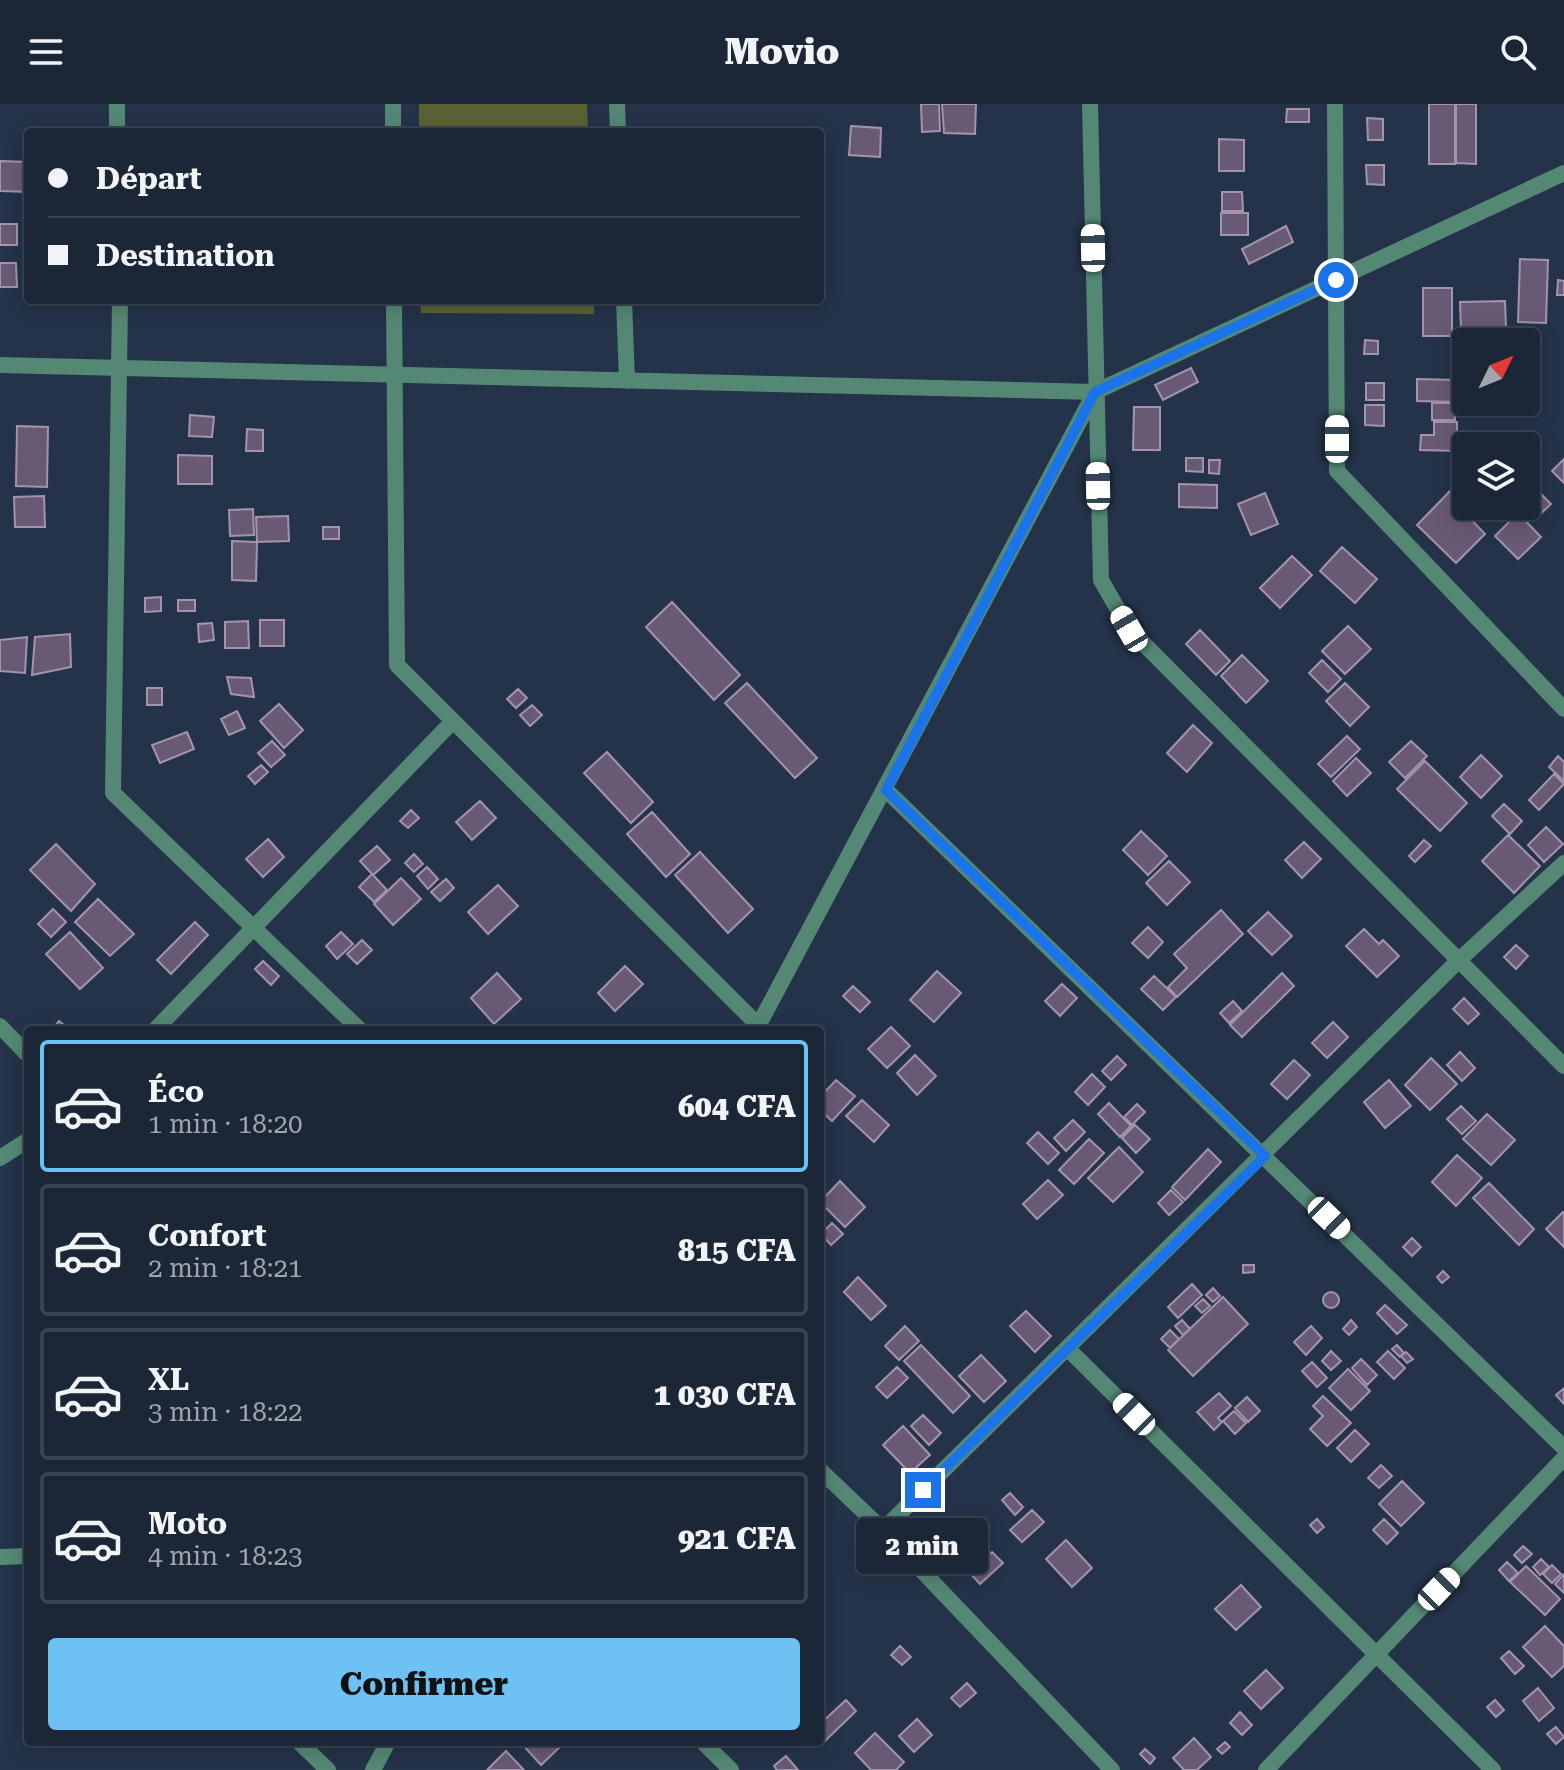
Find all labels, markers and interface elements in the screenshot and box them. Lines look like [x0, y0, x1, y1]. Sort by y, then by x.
icon: menu [24, 30, 68, 74]
icon: search [1496, 30, 1540, 74]
text: Movio [725, 31, 839, 73]
text: Départ [96, 161, 202, 196]
car [1081, 224, 1105, 272]
text: Destination [96, 238, 275, 273]
route start [1318, 262, 1354, 298]
north arrow [1452, 328, 1540, 416]
map controls [1452, 328, 1540, 520]
car [1325, 415, 1349, 463]
button: layers [1452, 432, 1540, 520]
car [1086, 462, 1110, 510]
car [1107, 602, 1151, 656]
icon: car [52, 1070, 124, 1142]
text: Éco [148, 1074, 204, 1109]
text: 604 CFA [678, 1089, 796, 1124]
text: 1 min · 18:20 [148, 1109, 303, 1139]
car [1303, 1193, 1355, 1243]
icon: car [52, 1214, 124, 1286]
text: Confort [148, 1218, 267, 1253]
text: 815 CFA [678, 1233, 796, 1268]
text: 2 min · 18:21 [148, 1253, 303, 1283]
icon: car [52, 1358, 124, 1430]
text: XL [148, 1362, 189, 1397]
text: 1 030 CFA [654, 1377, 796, 1412]
car [1109, 1389, 1159, 1439]
text: 3 min · 18:22 [148, 1397, 303, 1427]
route end [905, 1472, 941, 1508]
icon: car [52, 1502, 124, 1574]
text: Moto [148, 1506, 227, 1541]
callout: 2 min [857, 1518, 989, 1574]
text: 921 CFA [678, 1521, 796, 1556]
text: 2 min [885, 1531, 959, 1561]
text: 4 min · 18:23 [148, 1541, 303, 1571]
car [1414, 1563, 1464, 1615]
button: Confirmer [48, 1638, 800, 1730]

